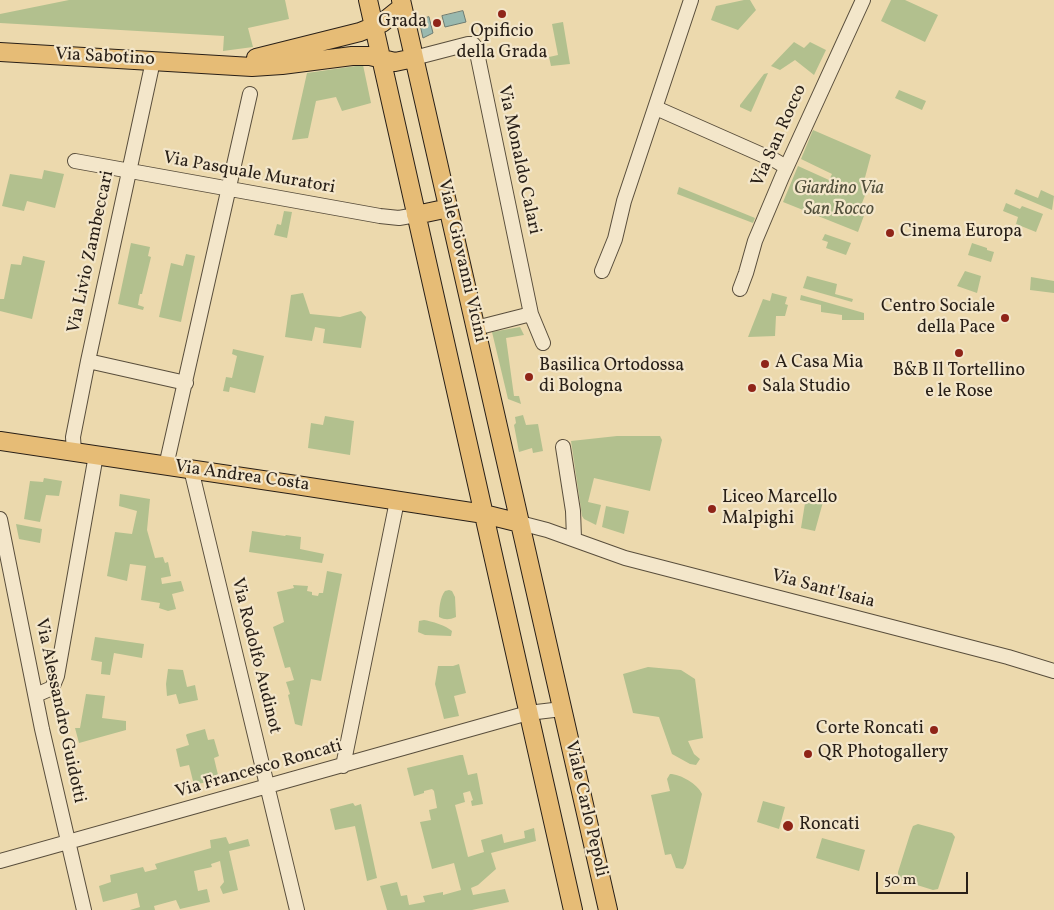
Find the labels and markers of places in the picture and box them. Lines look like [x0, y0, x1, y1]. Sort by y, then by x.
marker: Opificio della Grada [496, 8, 508, 20]
place label: Grada [378, 12, 427, 34]
marker: Grada [431, 17, 443, 29]
place label: Opificio della Grada [457, 22, 547, 64]
place label: Cinema Europa [900, 222, 1022, 244]
marker: Cinema Europa [884, 227, 896, 239]
place label: Centro Sociale della Pace [881, 297, 995, 340]
marker: Centro Sociale della Pace [999, 312, 1011, 324]
marker: B&B Il Tortellino e le Rose [953, 347, 965, 359]
place label: A Casa Mia [775, 353, 863, 375]
place label: Basilica Ortodossa di Bologna [539, 356, 684, 398]
marker: A Casa Mia [759, 358, 771, 370]
place label: B&B Il Tortellino e le Rose [893, 361, 1025, 404]
marker: Basilica Ortodossa di Bologna [523, 371, 535, 383]
place label: Sala Studio [762, 377, 850, 399]
marker: Sala Studio [746, 382, 758, 394]
place label: Liceo Marcello Malpighi [722, 488, 837, 530]
marker: Liceo Marcello Malpighi [706, 503, 718, 515]
place label: Corte Roncati [816, 719, 924, 741]
marker: Corte Roncati [928, 724, 940, 736]
place label: QR Photogallery [818, 743, 948, 765]
marker: QR Photogallery [802, 748, 814, 760]
place label: Roncati [799, 815, 860, 837]
marker: Roncati [781, 819, 795, 833]

